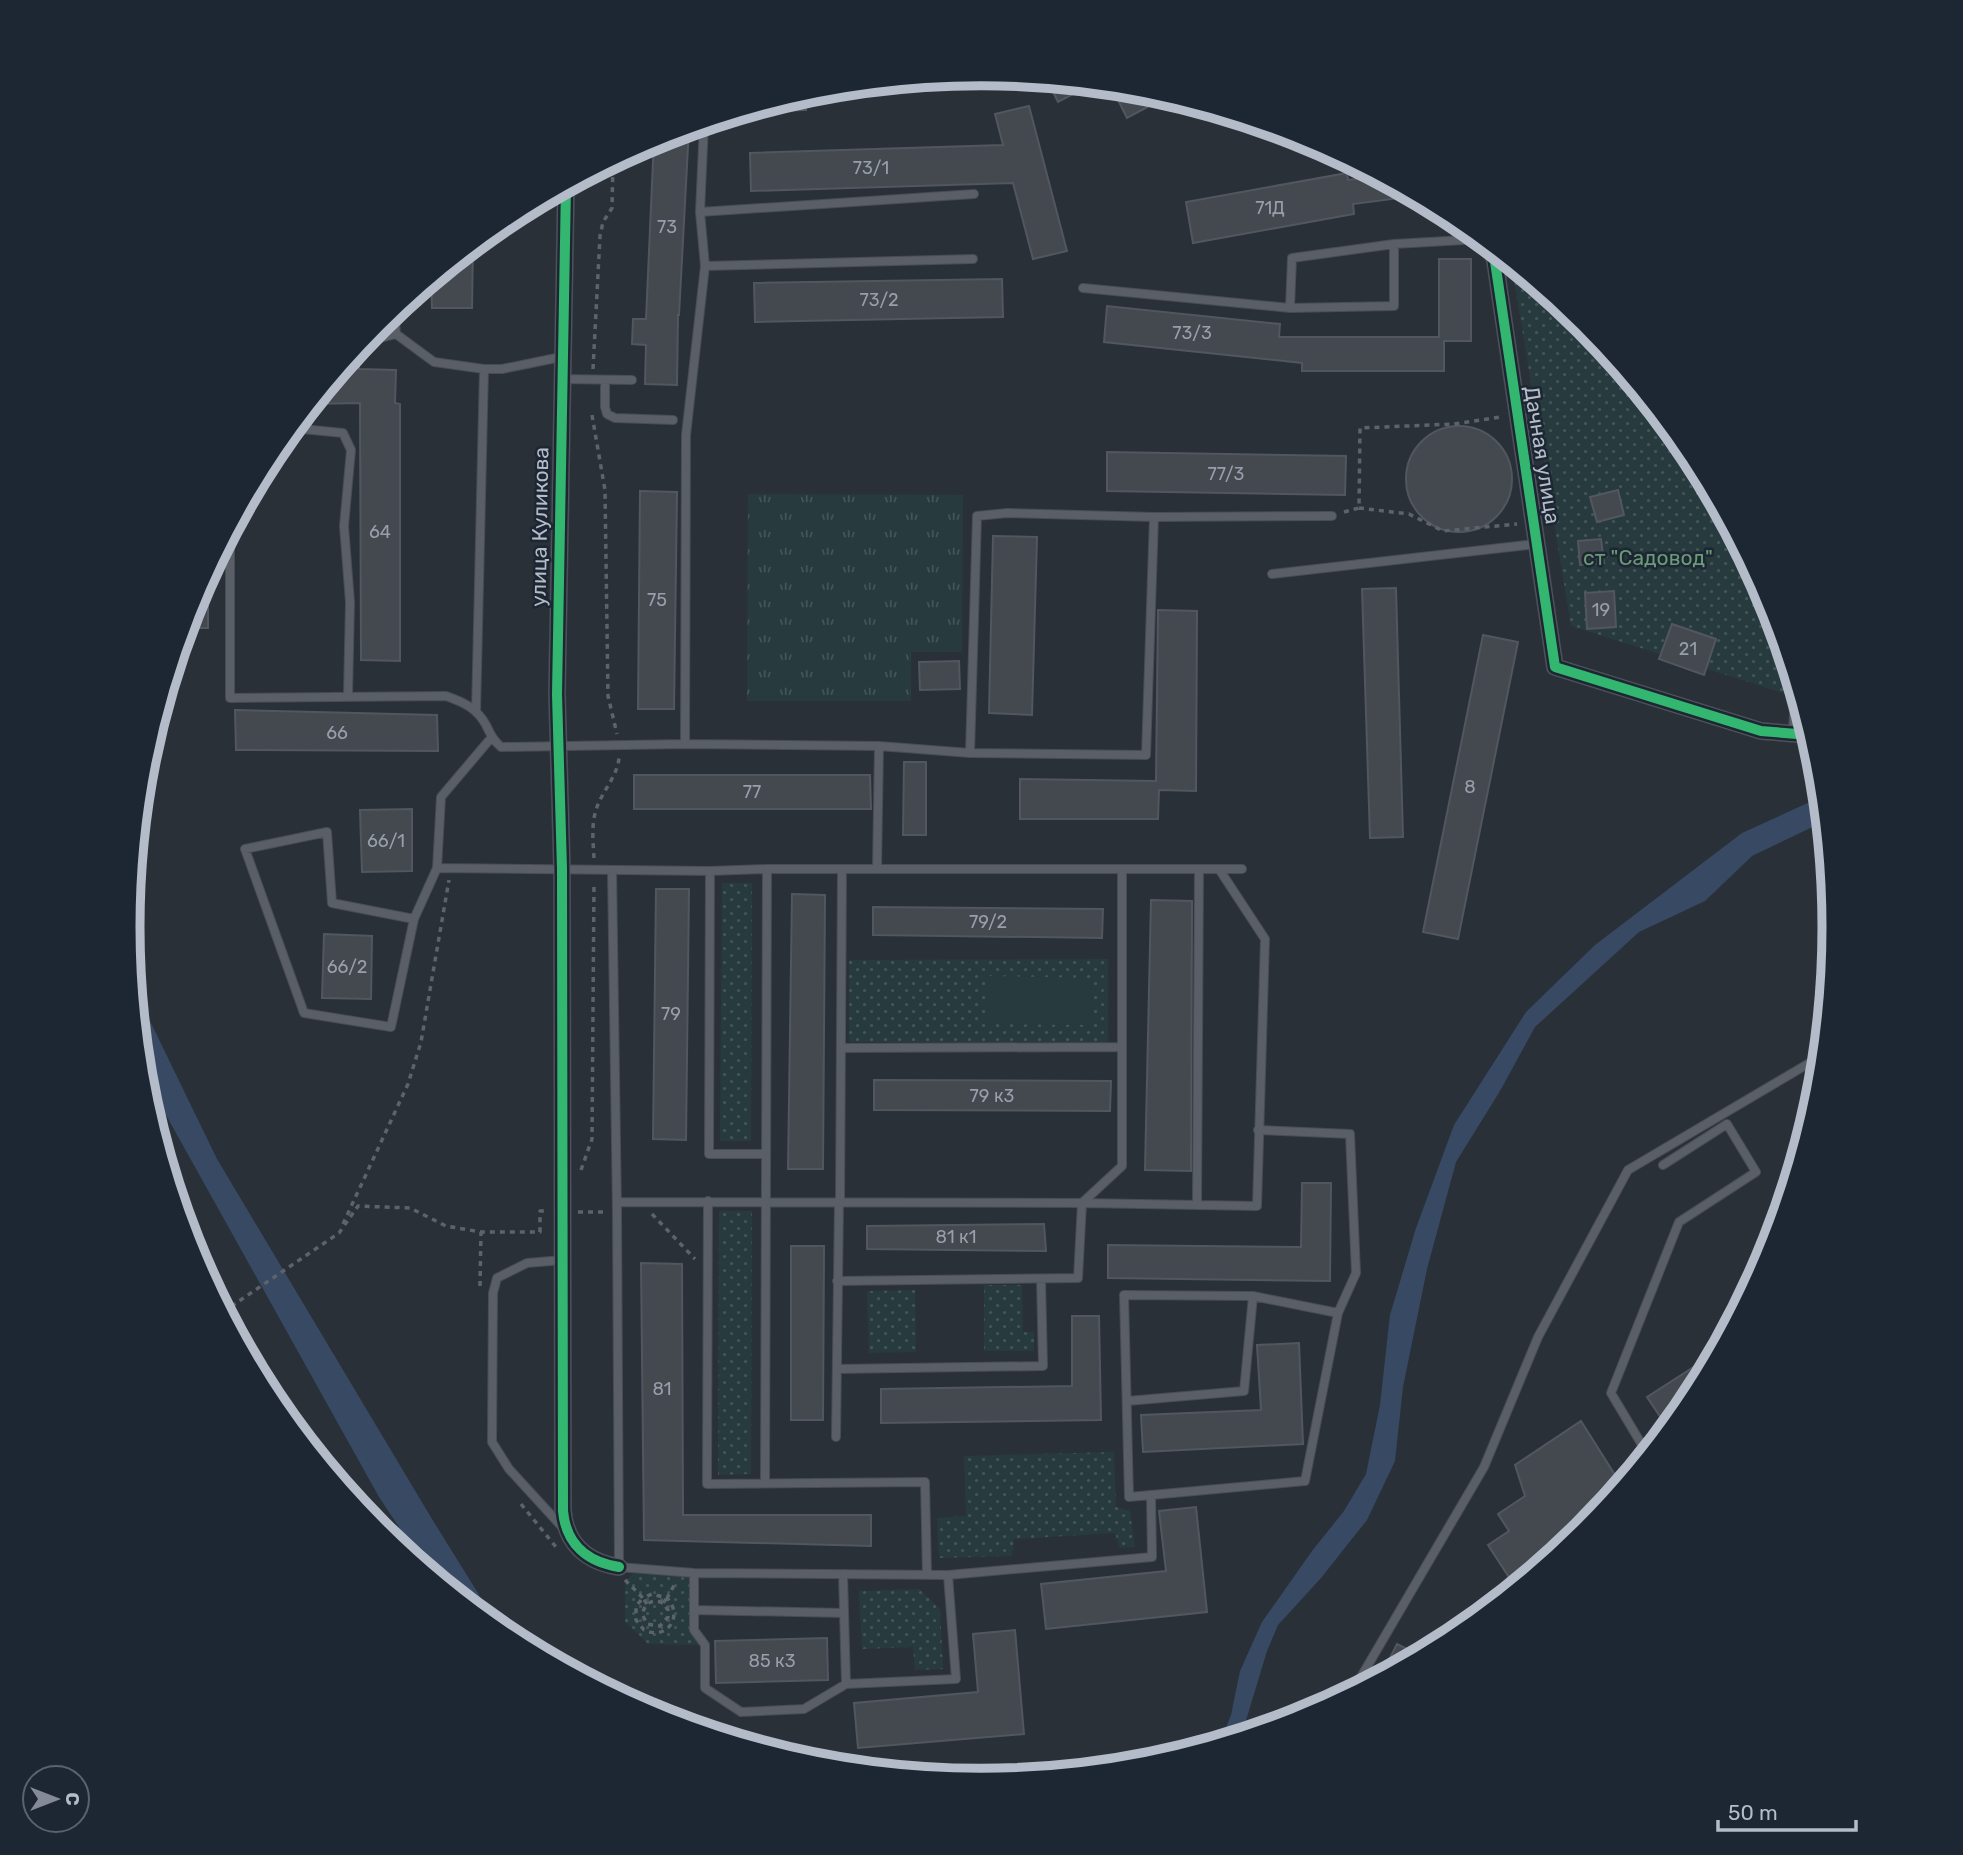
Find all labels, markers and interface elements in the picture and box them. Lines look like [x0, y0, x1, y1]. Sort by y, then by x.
house number: 73/1 [853, 157, 889, 179]
house number: 71Д [1255, 197, 1285, 219]
house number: 73 [657, 216, 677, 238]
house number: 73/2 [860, 289, 898, 311]
house number: 73/3 [1172, 322, 1212, 344]
street label: Дачная улица [1519, 384, 1566, 526]
street label: улица Куликова [526, 447, 553, 607]
house number: 77/3 [1208, 463, 1244, 485]
house number: 64 [369, 521, 391, 543]
park label: ст "Садовод" [1583, 545, 1713, 570]
house number: 75 [647, 589, 667, 611]
house number: 19 [1592, 599, 1610, 621]
house number: 21 [1679, 638, 1697, 660]
house number: 66 [326, 722, 348, 744]
house number: 8 [1464, 776, 1476, 798]
house number: 77 [743, 781, 761, 803]
house number: 66/1 [367, 830, 405, 852]
house number: 79/2 [969, 911, 1007, 933]
house number: 66/2 [327, 956, 367, 978]
house number: 79 [661, 1003, 681, 1025]
house number: 79 к3 [970, 1085, 1014, 1107]
house number: 81 к1 [936, 1226, 976, 1248]
house number: 81 [652, 1378, 672, 1400]
house number: 85 к3 [748, 1650, 796, 1672]
north arrow [21, 1764, 91, 1834]
scale bar [1718, 1788, 1856, 1832]
text: С [61, 1792, 84, 1806]
text: 50 m [1728, 1800, 1778, 1825]

